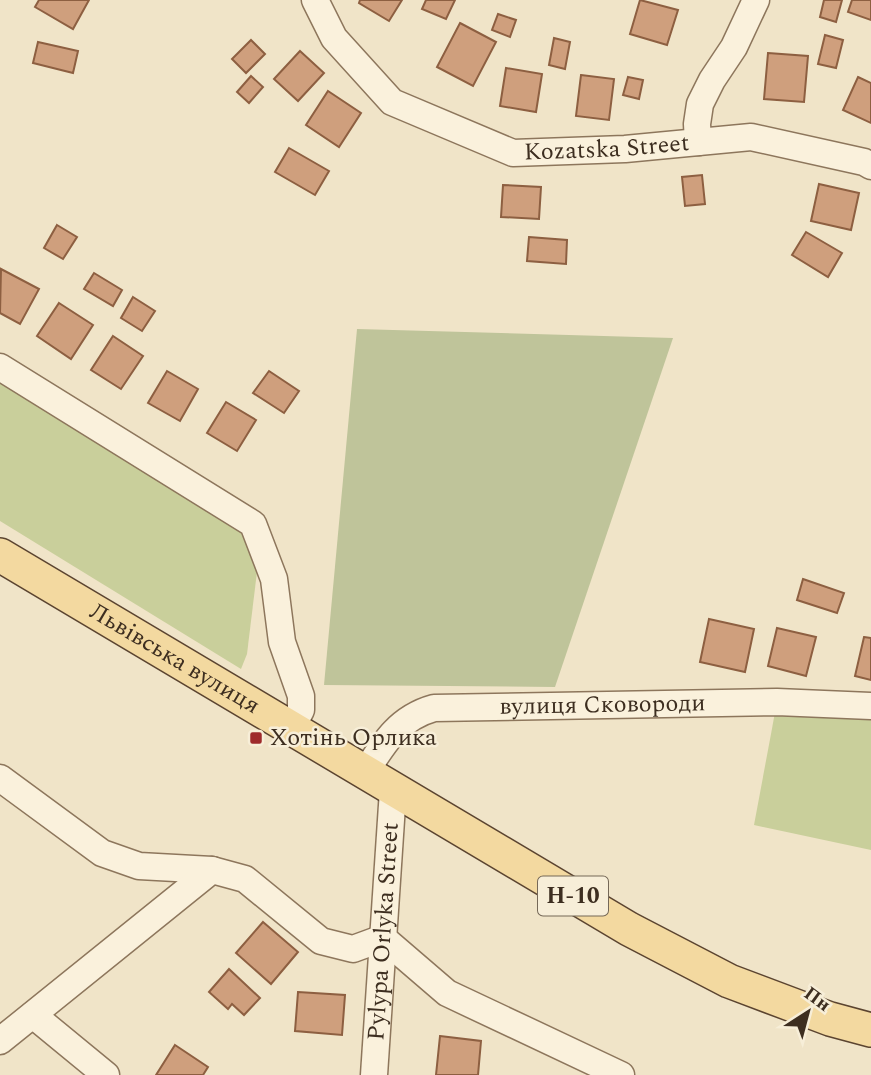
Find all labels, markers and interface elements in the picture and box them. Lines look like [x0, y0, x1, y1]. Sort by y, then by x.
street label: Kozatska Street [523, 125, 691, 171]
street label: Львівська вулиця [82, 594, 267, 724]
street label: вулиця Сковороди [499, 685, 706, 725]
place label: Хотінь Орлика [270, 720, 437, 756]
marker: Хотінь Орлика [248, 730, 264, 746]
street label: Pylypa Orlyka Street [358, 821, 409, 1042]
road number: Н-10 [538, 876, 608, 916]
north arrow [773, 977, 843, 1047]
text: Пн [798, 980, 837, 1019]

